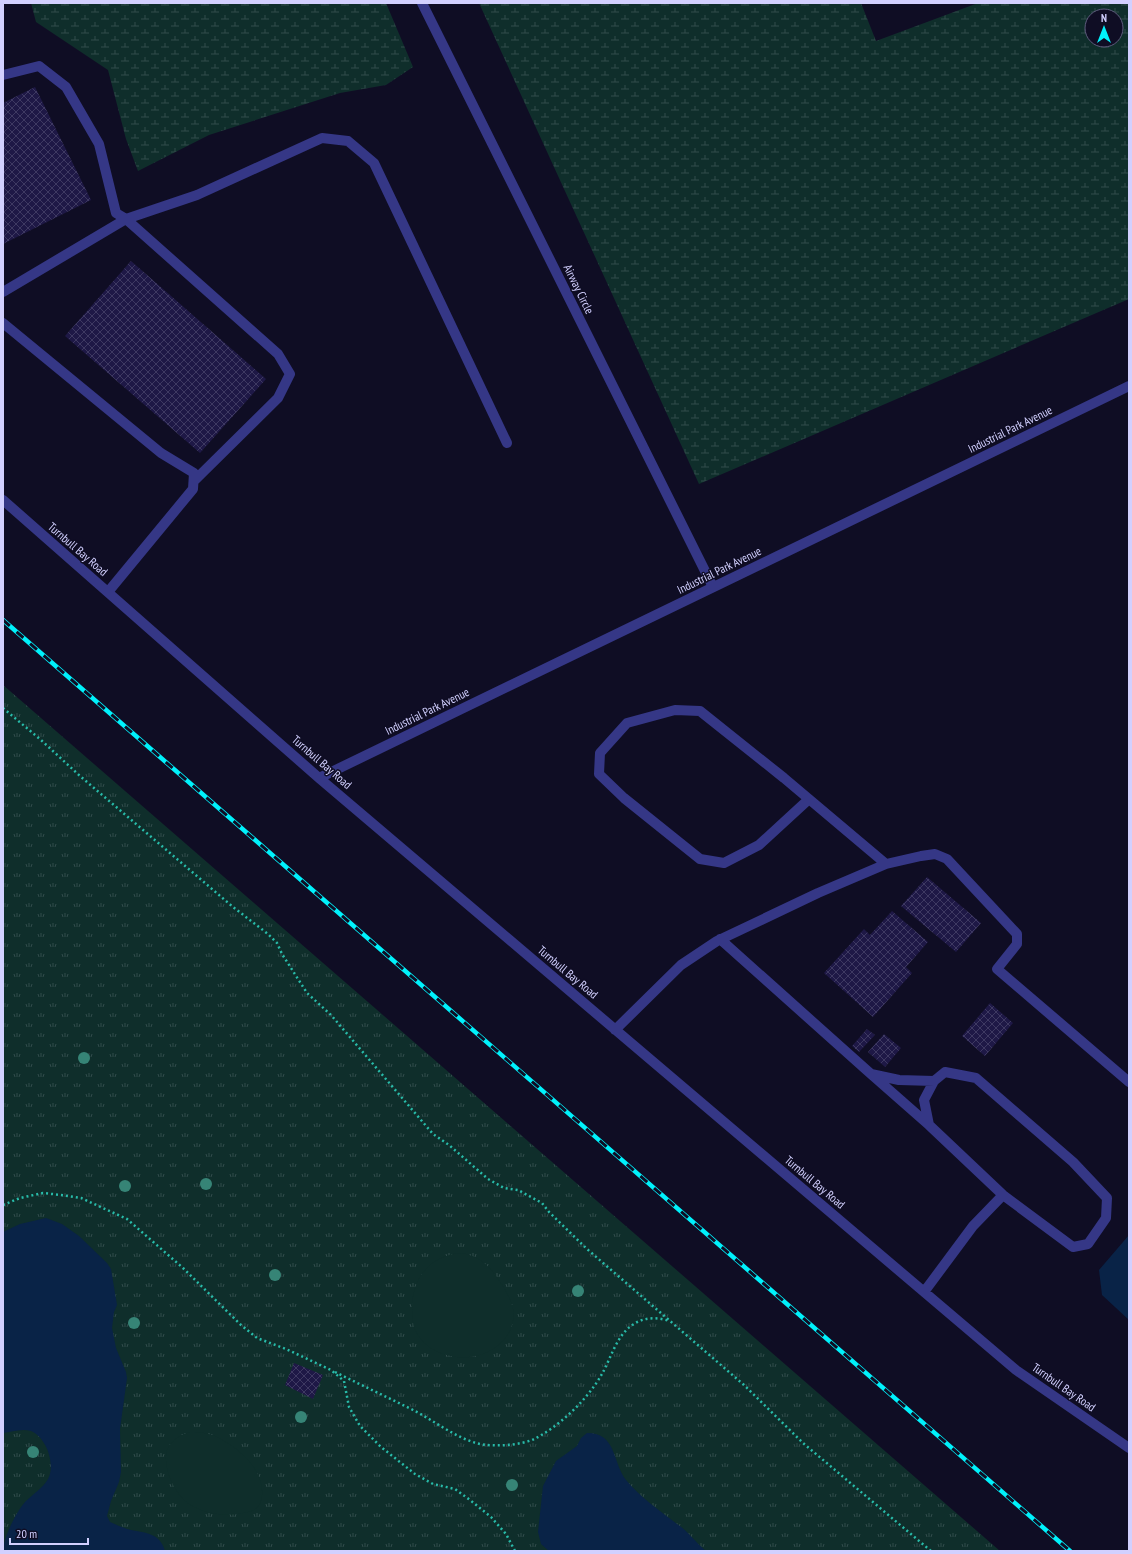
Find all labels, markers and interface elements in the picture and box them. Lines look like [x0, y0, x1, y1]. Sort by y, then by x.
north arrow [1084, 8, 1124, 48]
text: N [1101, 11, 1107, 25]
street label: Airway Circle [561, 262, 597, 316]
street label: Industrial Park Avenue [965, 402, 1055, 456]
street label: Turnbull Bay Road [45, 519, 111, 579]
street label: Industrial Park Avenue [674, 543, 764, 597]
street label: Industrial Park Avenue [382, 684, 472, 738]
street label: Turnbull Bay Road [289, 732, 355, 792]
street label: Turnbull Bay Road [535, 942, 601, 1002]
street label: Turnbull Bay Road [782, 1152, 848, 1212]
street label: Turnbull Bay Road [1029, 1360, 1099, 1414]
scale bar [10, 1520, 88, 1546]
text: 20 m [16, 1526, 37, 1541]

